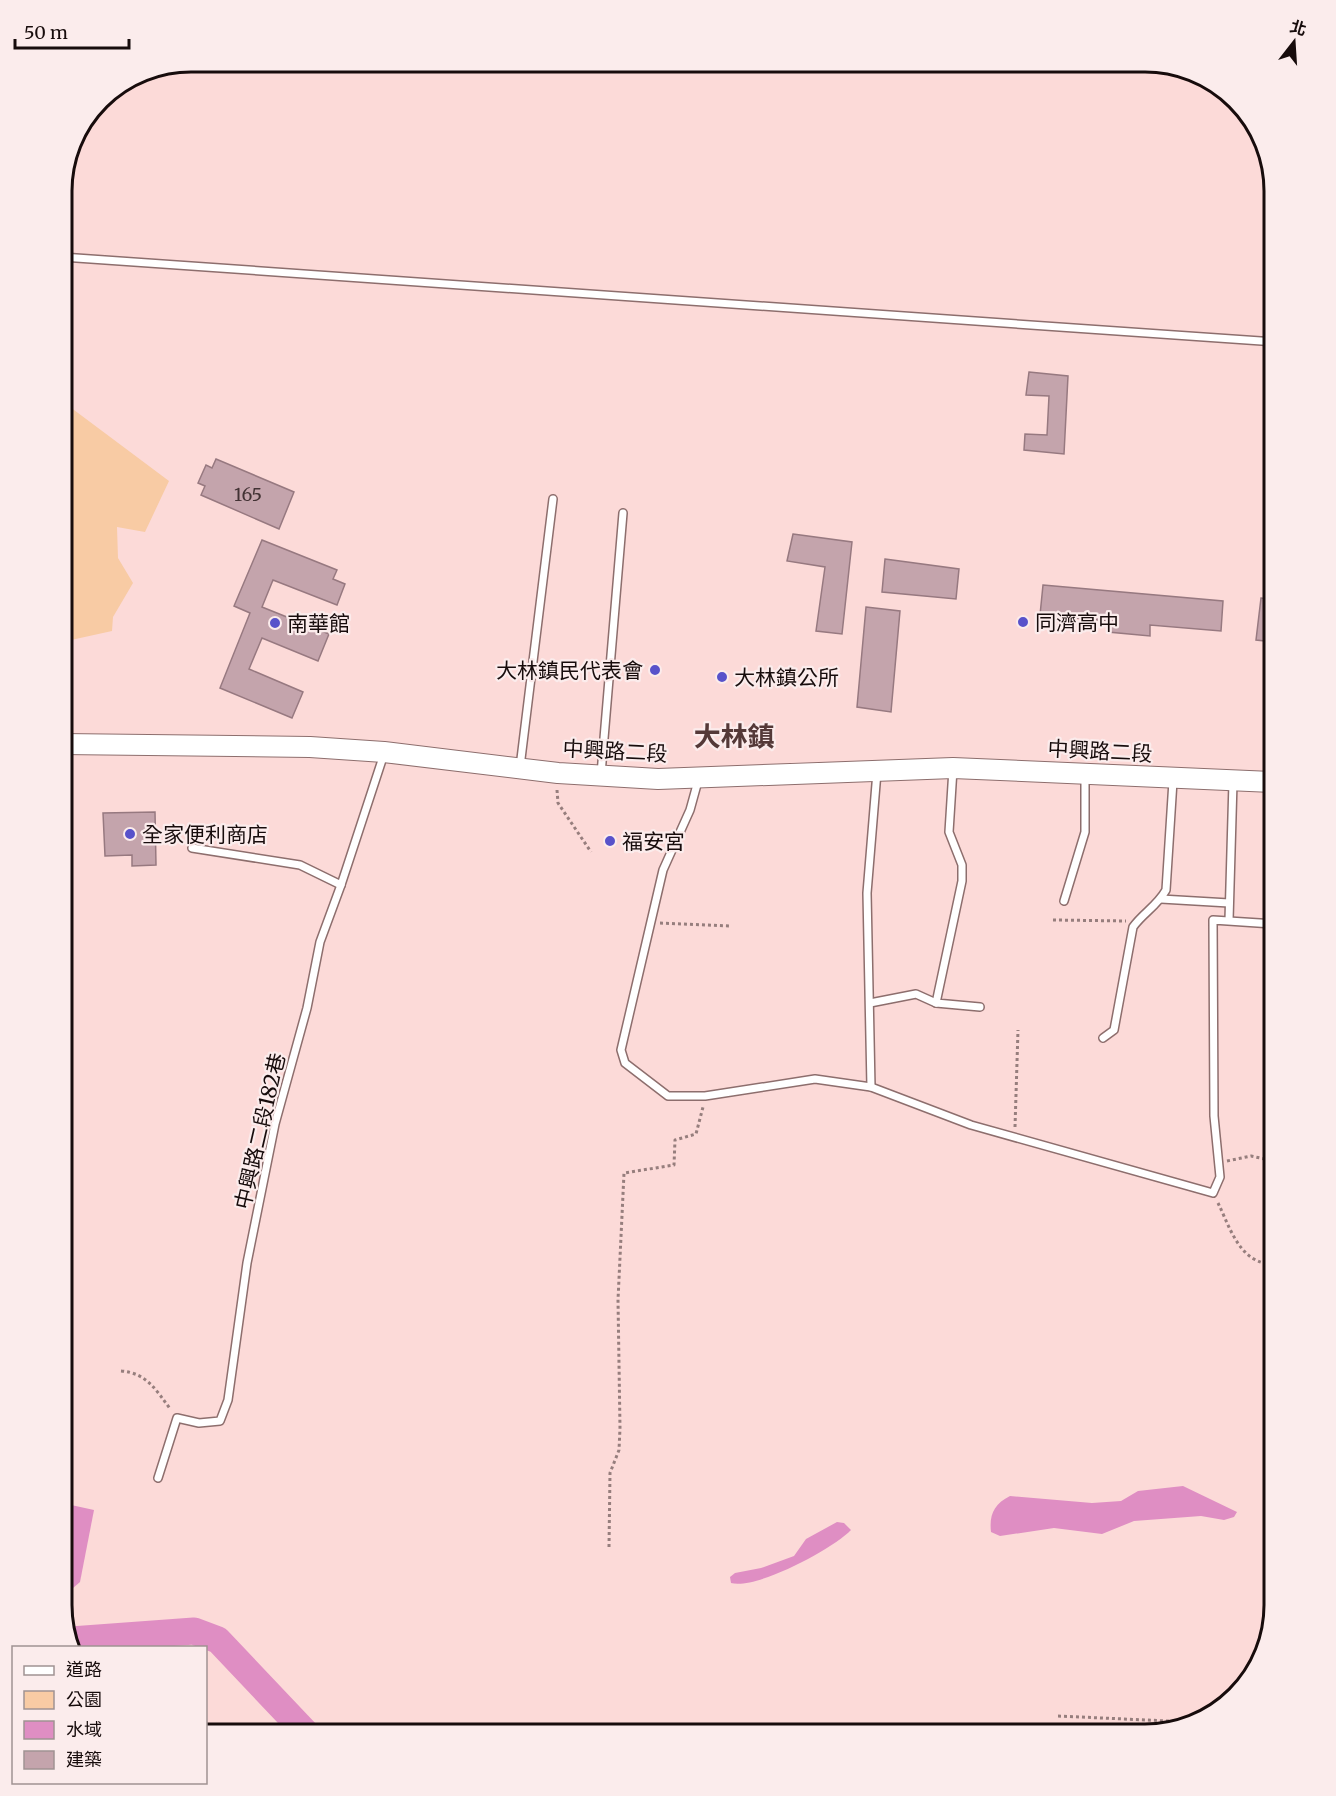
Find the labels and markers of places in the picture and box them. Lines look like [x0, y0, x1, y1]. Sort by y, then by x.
place label: 同濟高中 [1035, 609, 1119, 636]
place label: 南華館 [287, 610, 350, 637]
marker: 同濟高中 [1016, 615, 1030, 629]
marker: 南華館 [268, 616, 282, 630]
place label: 大林鎮民代表會 [496, 657, 643, 684]
marker: 大林鎮民代表會 [648, 663, 662, 677]
place label: 大林鎮公所 [734, 664, 839, 691]
marker: 大林鎮公所 [715, 670, 729, 684]
place label: 全家便利商店 [142, 821, 268, 848]
marker: 全家便利商店 [123, 827, 137, 841]
place label: 福安宮 [622, 828, 685, 855]
marker: 福安宮 [603, 834, 617, 848]

